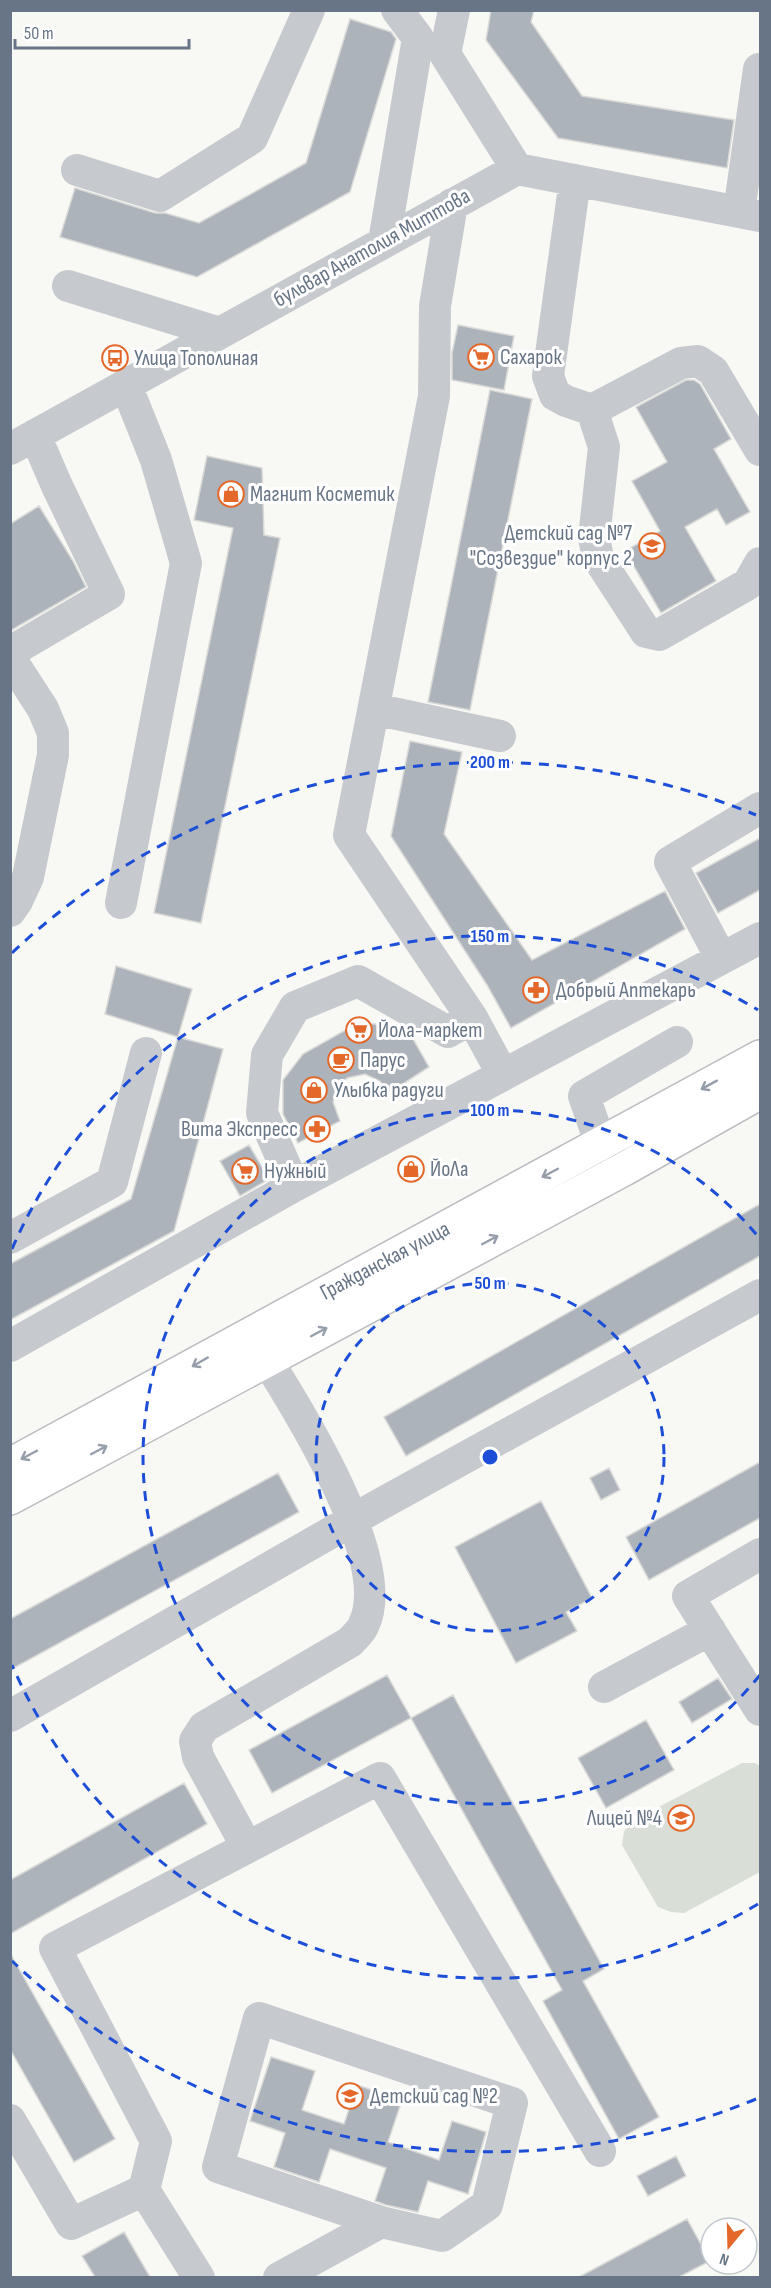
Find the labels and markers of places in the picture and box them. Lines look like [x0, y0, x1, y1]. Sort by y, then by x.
supermarket icon: Сахарок [466, 342, 496, 372]
bus stop icon: Улица Тополиная [100, 343, 130, 373]
place label: Сахарок [500, 344, 563, 371]
place label: Улица Тополиная [134, 345, 258, 372]
shop icon: Магнит Косметик [216, 479, 246, 509]
place label: Магнит Косметик [250, 481, 395, 508]
place label: Детский сад №7 "Созвездие" корпус 2 [470, 520, 632, 572]
school or university icon: Детский сад №7 "Созвездие" корпус 2 [637, 531, 667, 561]
pharmacy icon: Добрый Аптекарь [521, 975, 551, 1005]
place label: Добрый Аптекарь [556, 977, 696, 1004]
supermarket icon: Йола-маркет [344, 1015, 374, 1045]
place label: Йола-маркет [378, 1017, 482, 1044]
cafe icon: Парус [326, 1045, 356, 1075]
place label: Парус [360, 1047, 406, 1074]
shop icon: Улыбка радуги [299, 1075, 329, 1105]
place label: Улыбка радуги [334, 1077, 444, 1104]
pharmacy icon: Вита Экспресс [302, 1114, 332, 1144]
place label: Вита Экспресс [181, 1116, 298, 1143]
shop icon: ЙоЛа [396, 1154, 426, 1184]
supermarket icon: Нужный [230, 1156, 260, 1186]
place label: ЙоЛа [430, 1156, 468, 1183]
place label: Нужный [264, 1158, 326, 1185]
centre of rings [480, 1447, 500, 1467]
school or university icon: Лицей №4 [666, 1803, 696, 1833]
place label: Лицей №4 [586, 1805, 662, 1832]
school or university icon: Детский сад №2 [335, 2081, 365, 2111]
place label: Детский сад №2 [370, 2083, 498, 2110]

